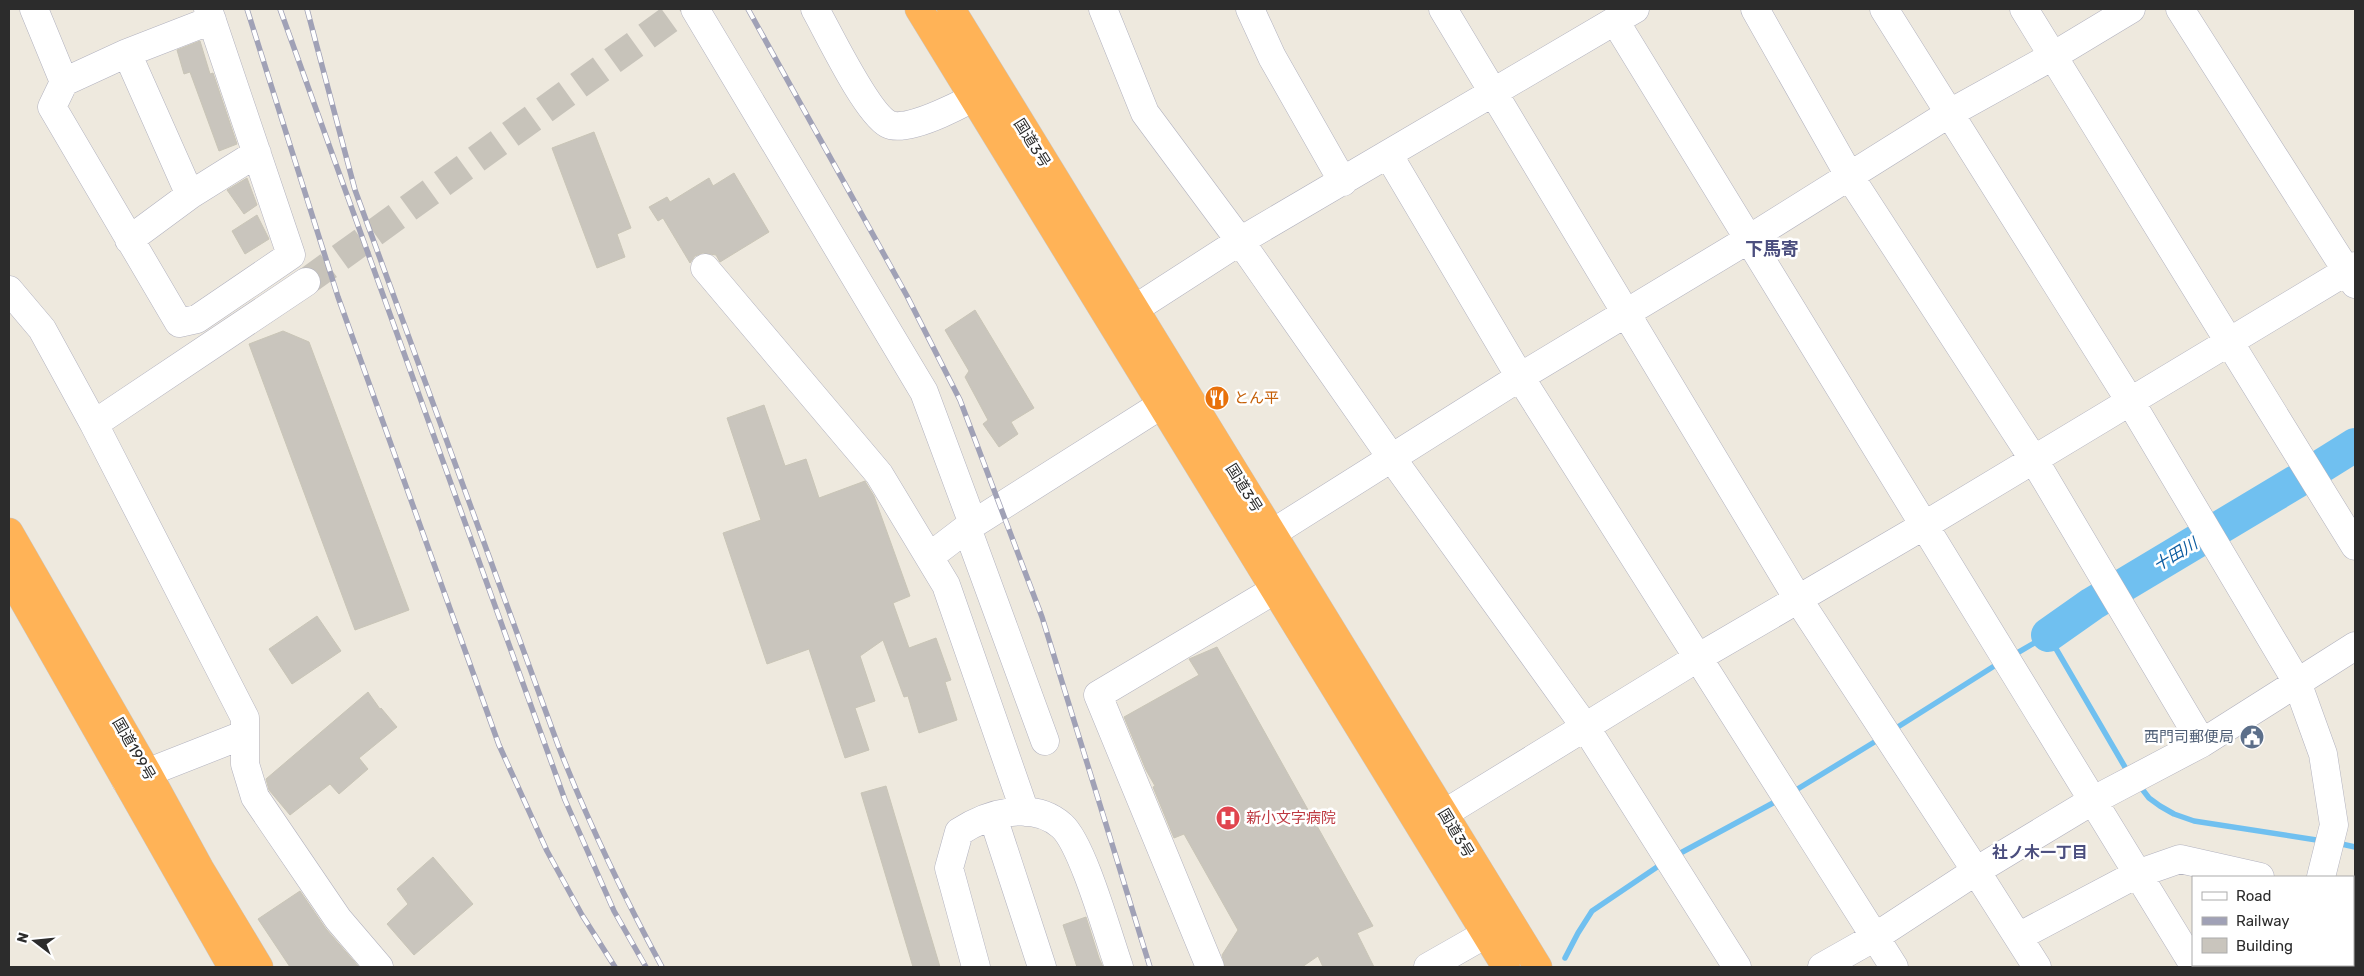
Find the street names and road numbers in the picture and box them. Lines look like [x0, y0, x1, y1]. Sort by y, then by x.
street label: 国道3号 [1010, 115, 1054, 171]
street label: 国道3号 [1222, 460, 1266, 516]
street label: 国道199号 [109, 715, 159, 783]
street label: 国道3号 [1434, 805, 1478, 861]

